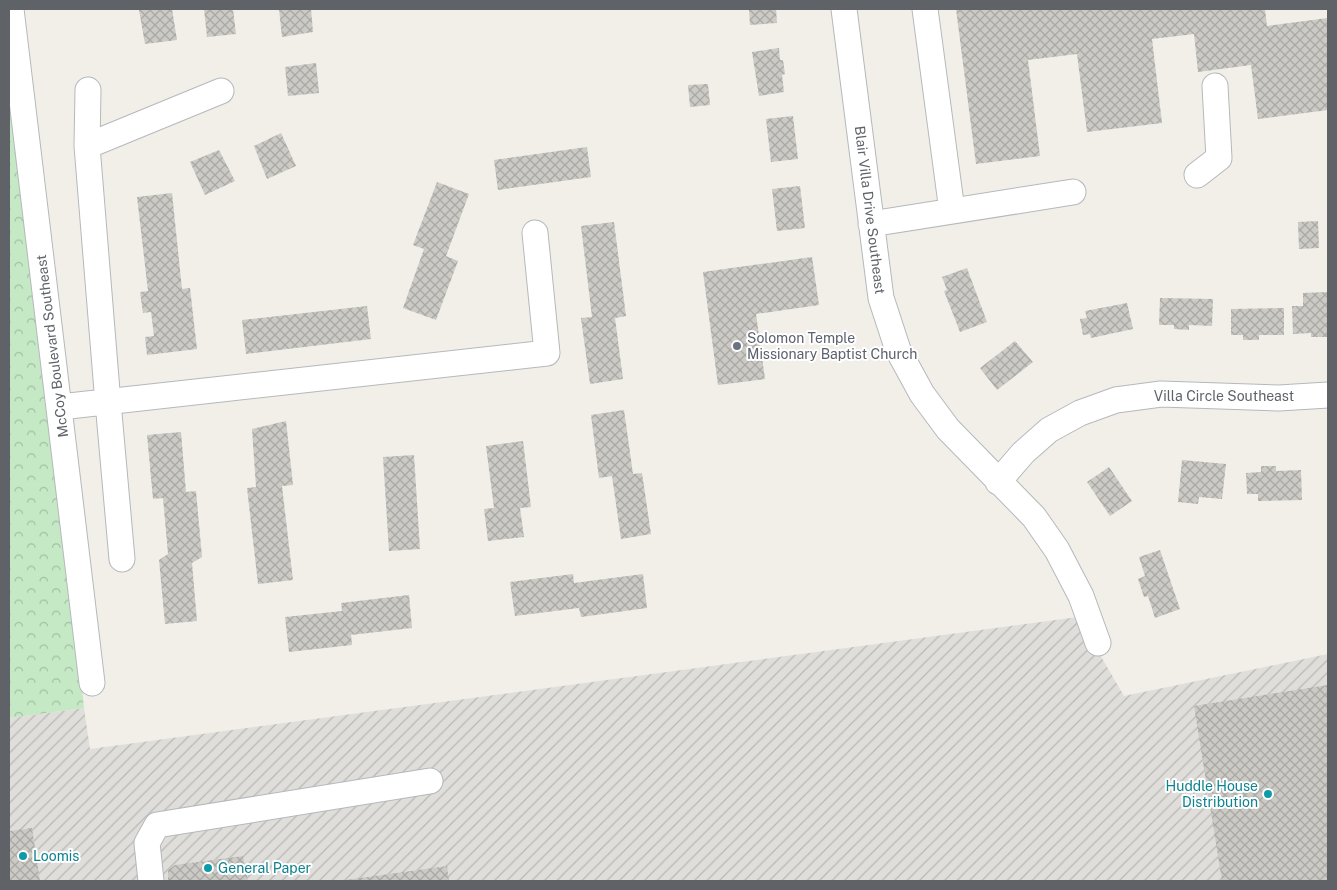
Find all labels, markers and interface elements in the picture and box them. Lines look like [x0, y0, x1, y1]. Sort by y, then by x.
street label: Blair Villa Drive Southeast [852, 125, 888, 295]
street label: McCoy Boulevard Southeast [33, 254, 71, 438]
place label: Solomon Temple Missionary Baptist Church [747, 330, 917, 362]
marker: Solomon Temple Missionary Baptist Church [731, 340, 743, 352]
street label: Villa Circle Southeast [1154, 388, 1294, 404]
place label: Huddle House Distribution [1166, 778, 1258, 810]
marker: Huddle House Distribution [1262, 788, 1274, 800]
place label: Loomis [33, 848, 79, 864]
marker: Loomis [17, 850, 29, 862]
place label: General Paper [218, 860, 311, 876]
marker: General Paper [202, 862, 214, 874]

